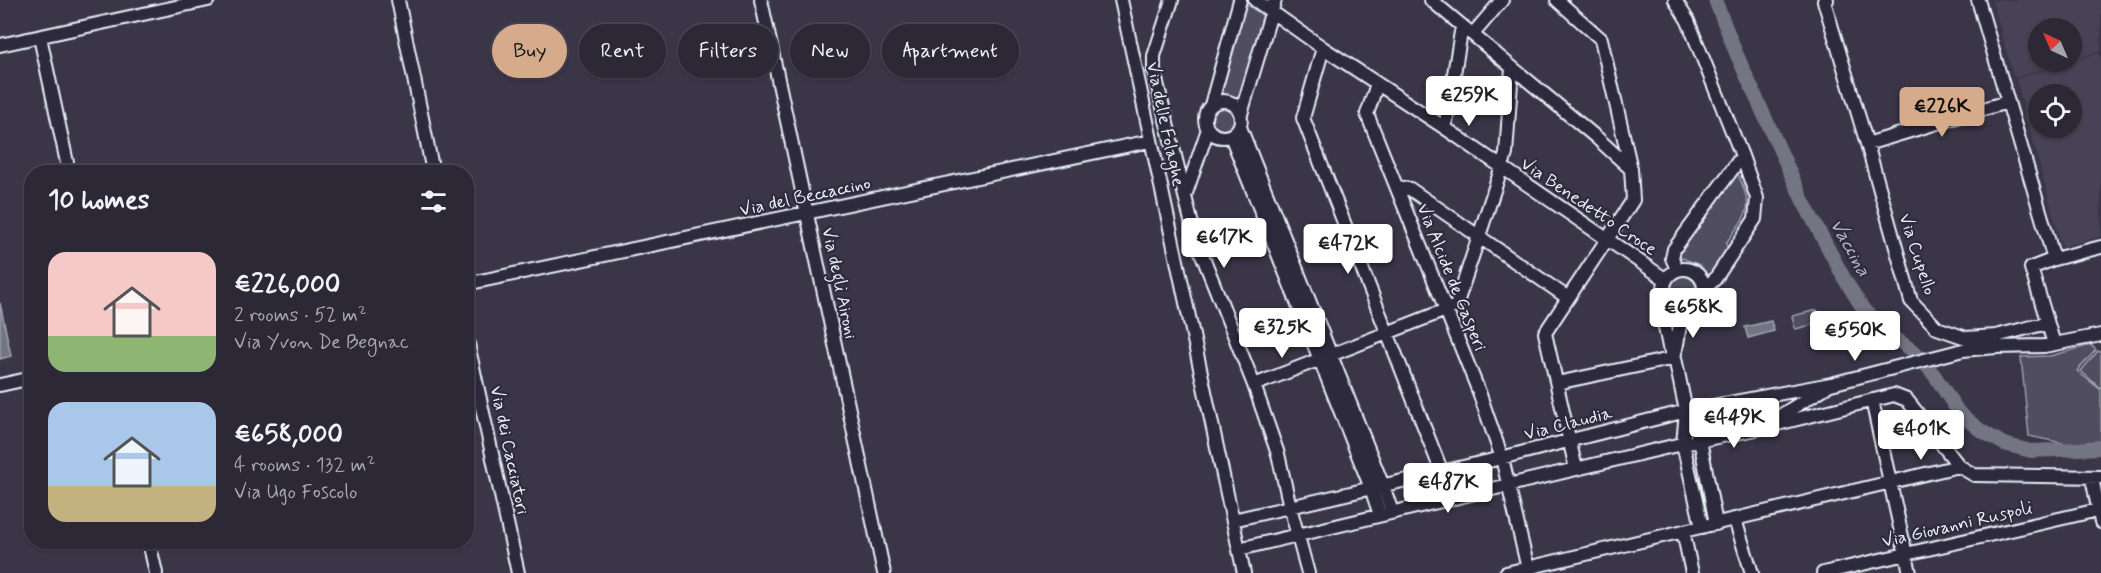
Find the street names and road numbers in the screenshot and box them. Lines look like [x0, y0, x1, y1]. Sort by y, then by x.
street label: Via delle Folaghe [1139, 60, 1190, 189]
street label: Via Benedetto Croce [1516, 152, 1661, 261]
street label: Via del Beccaccino [737, 171, 873, 223]
street label: Via Alcide de Gasperi [1411, 200, 1492, 355]
street label: Via Cupello [1893, 211, 1941, 298]
street label: Via degli Aironi [814, 225, 863, 342]
street label: Via dei Cacciatori [484, 384, 534, 517]
street label: Via Claudia [1522, 401, 1615, 446]
street label: Via Giovanni Ruspoli [1880, 496, 2035, 554]

